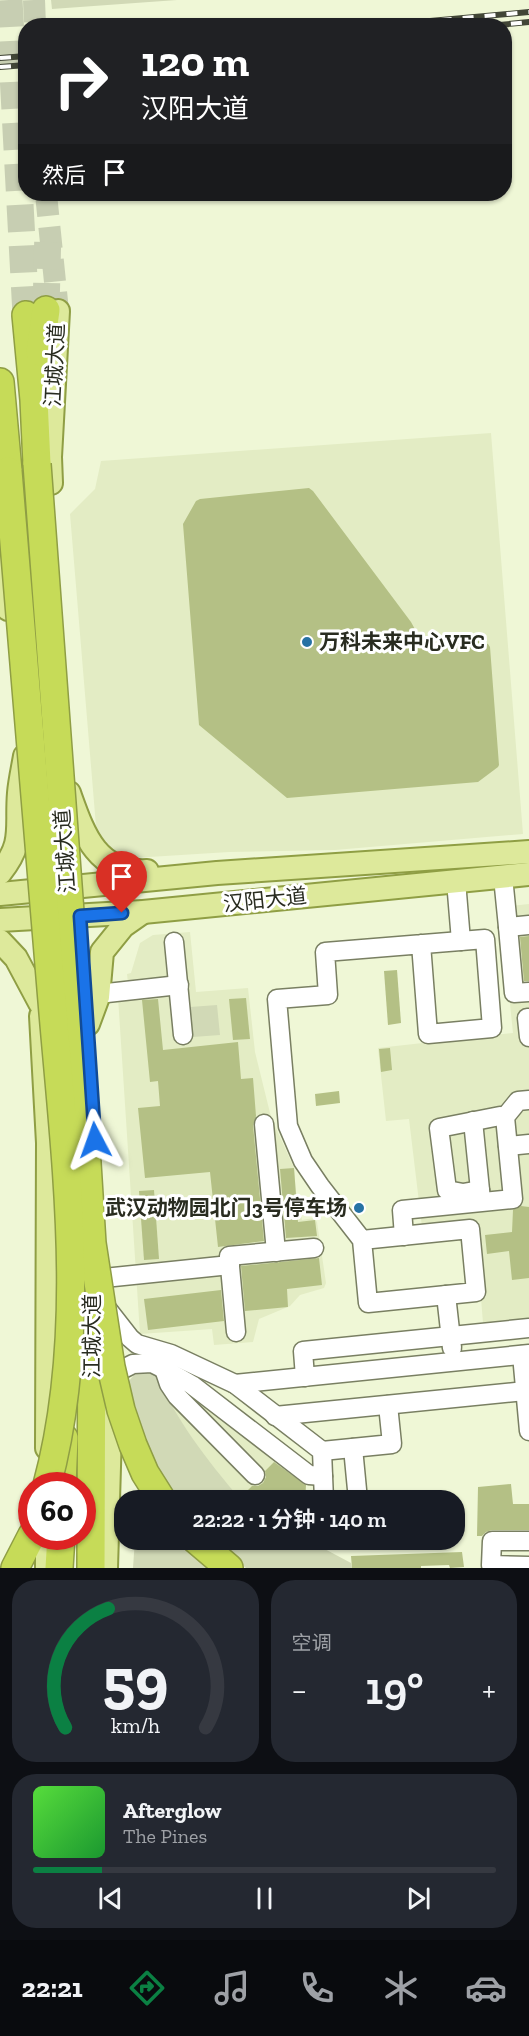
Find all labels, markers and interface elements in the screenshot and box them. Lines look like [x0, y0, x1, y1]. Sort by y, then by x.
text: 120 m [141, 36, 249, 87]
icon: right [42, 42, 120, 120]
text: 汉阳大道 [141, 93, 249, 125]
icon: arrive [98, 156, 131, 189]
text: 然后 [42, 162, 86, 189]
street label: 江城大道 [40, 322, 69, 408]
place label: 万科未来中心VFC [319, 629, 485, 654]
marker: 万科未来中心VFC [300, 635, 314, 649]
street label: 江城大道 [49, 808, 80, 894]
pin [96, 851, 147, 913]
icon: arrive [105, 860, 138, 893]
street label: 汉阳大道 [222, 883, 308, 916]
position arrow [63, 1108, 127, 1172]
place label: 武汉动物园北门3号停车场 [105, 1195, 347, 1220]
marker: 武汉动物园北门3号停车场 [352, 1201, 366, 1215]
street label: 江城大道 [79, 1294, 104, 1378]
speed limit sign: 60 [18, 1472, 96, 1550]
text: 22:22 · 1 分钟 · 140 m [193, 1506, 387, 1533]
text: 空调 [292, 1631, 332, 1655]
text: 59 [102, 1643, 168, 1718]
text: 19° [365, 1662, 424, 1716]
text: − [292, 1670, 307, 1709]
text: + [482, 1670, 496, 1709]
text: km/h [111, 1713, 160, 1738]
text: Afterglow [123, 1797, 221, 1824]
text: The Pines [123, 1824, 207, 1848]
icon: previous [94, 1882, 127, 1915]
icon: pause [248, 1882, 281, 1915]
icon: next [402, 1882, 435, 1915]
icon: directions [126, 1967, 168, 2009]
icon: music [211, 1967, 253, 2009]
icon: phone [296, 1967, 338, 2009]
icon: climate [380, 1967, 422, 2009]
icon: car [465, 1967, 507, 2009]
text: 22:21 [21, 1972, 83, 2004]

